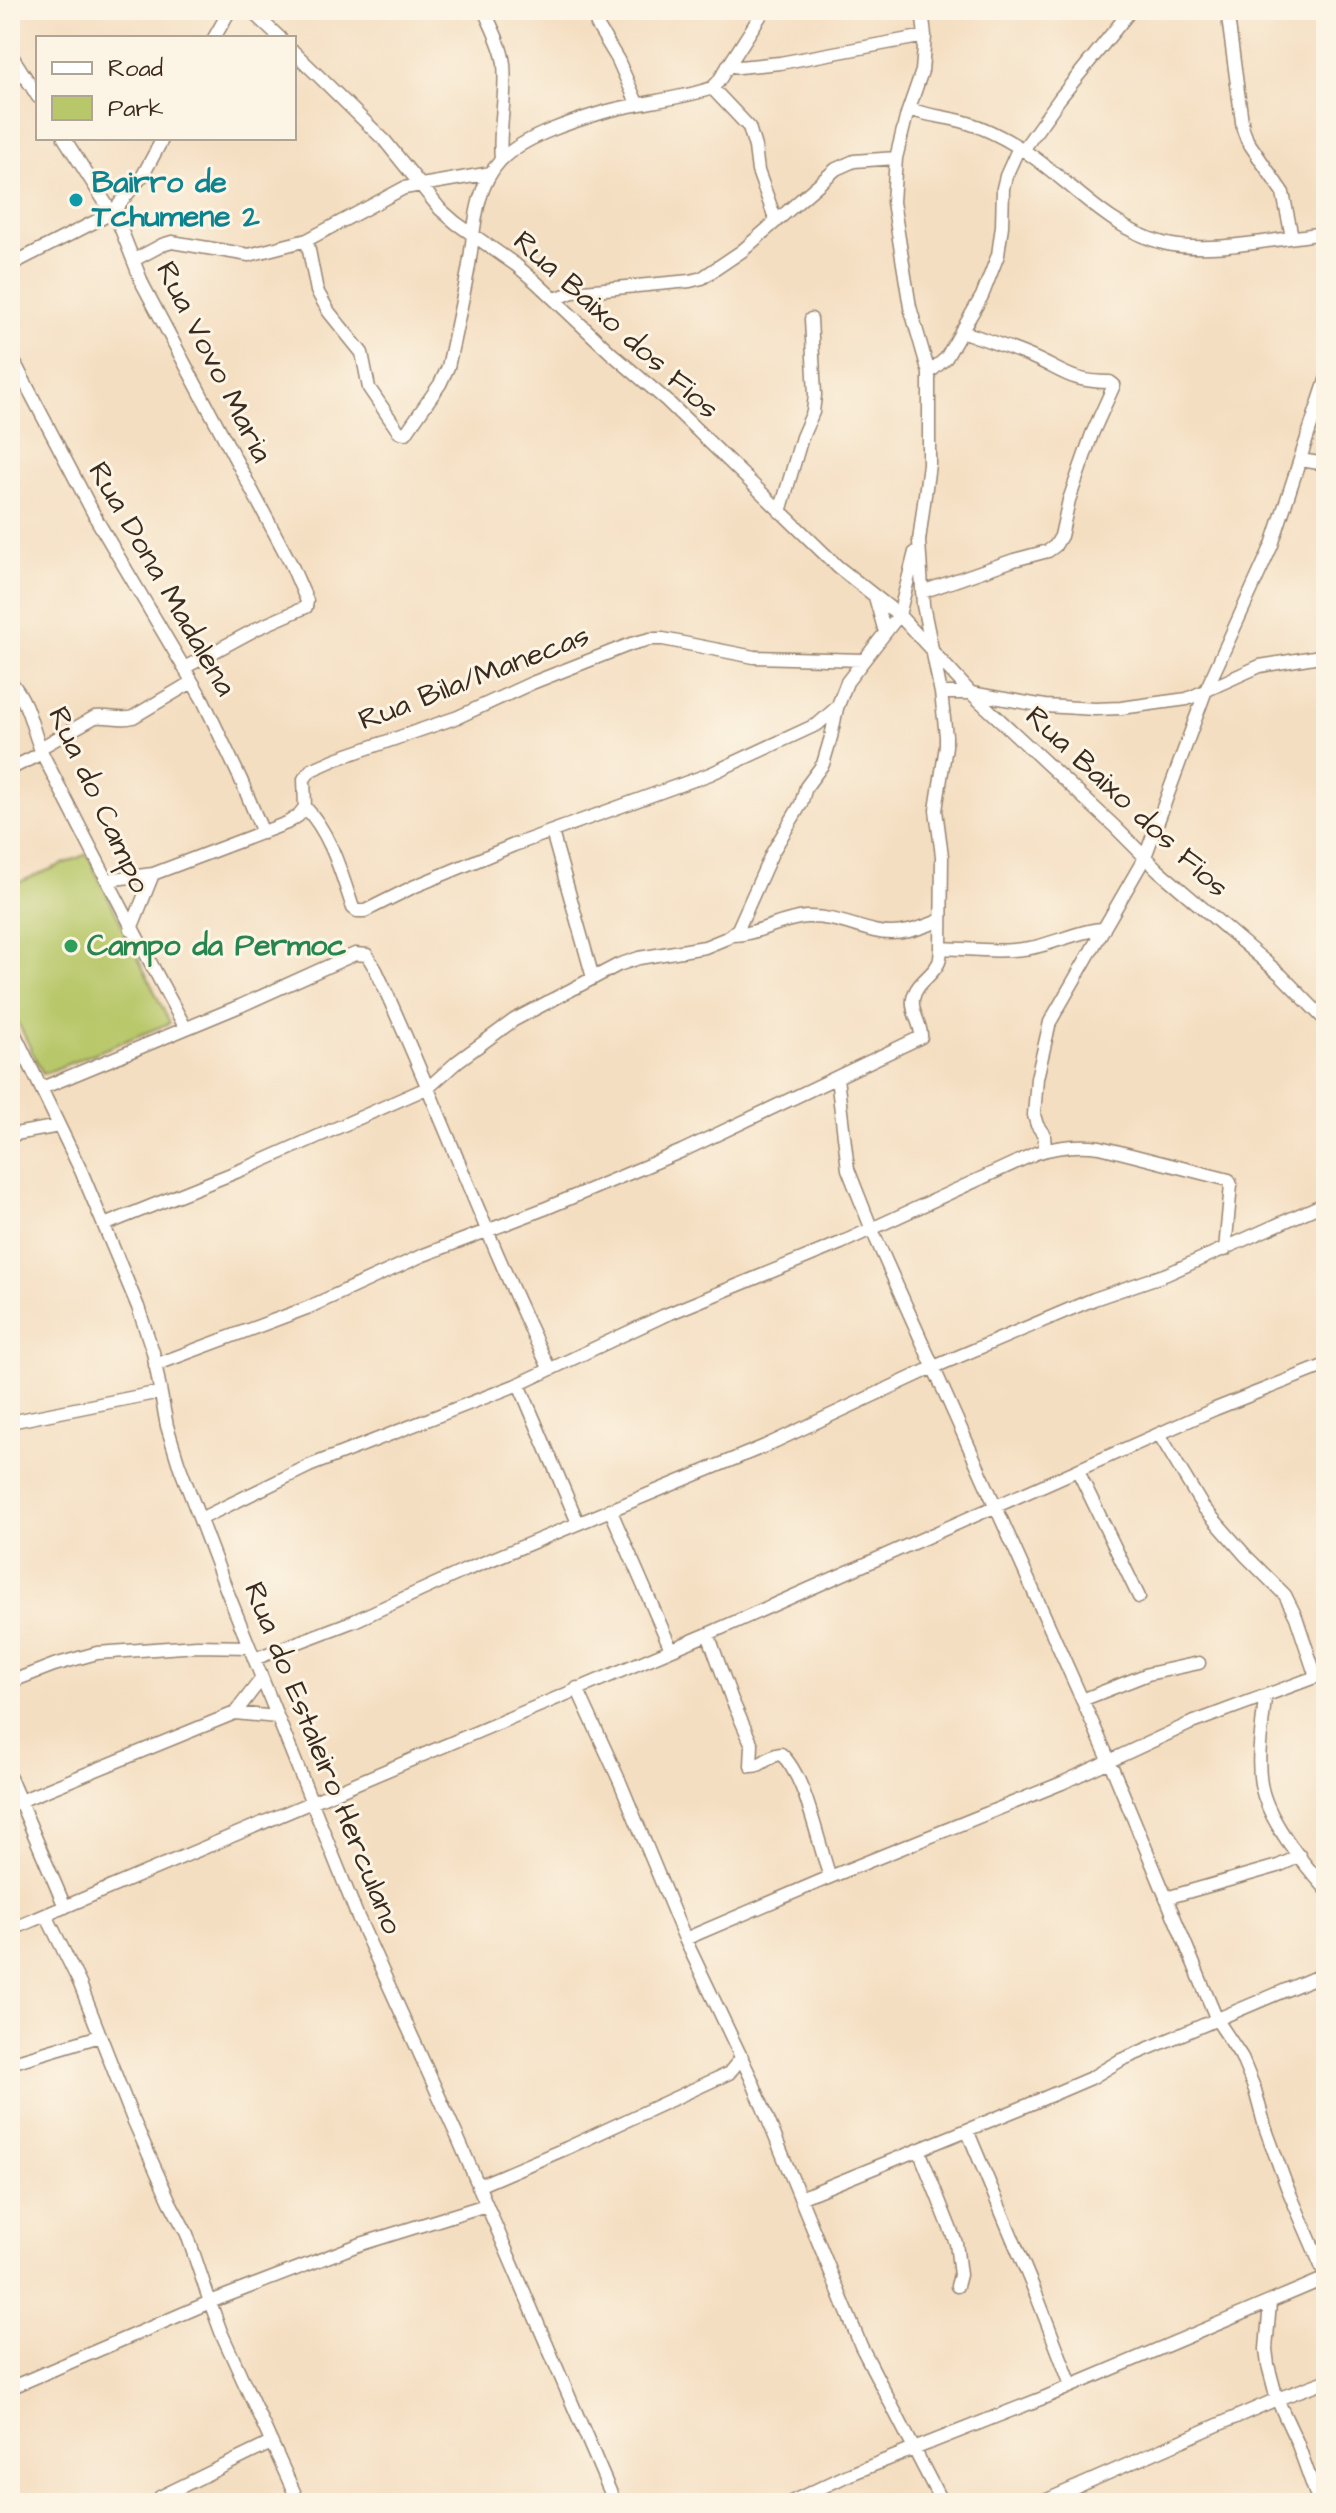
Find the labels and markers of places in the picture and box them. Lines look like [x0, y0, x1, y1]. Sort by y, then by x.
place label: Bairro de Tchumene 2 [91, 162, 261, 238]
marker: Bairro de Tchumene 2 [67, 191, 85, 209]
place label: Campo da Permoc [87, 925, 346, 968]
marker: Campo da Permoc [62, 937, 80, 955]

